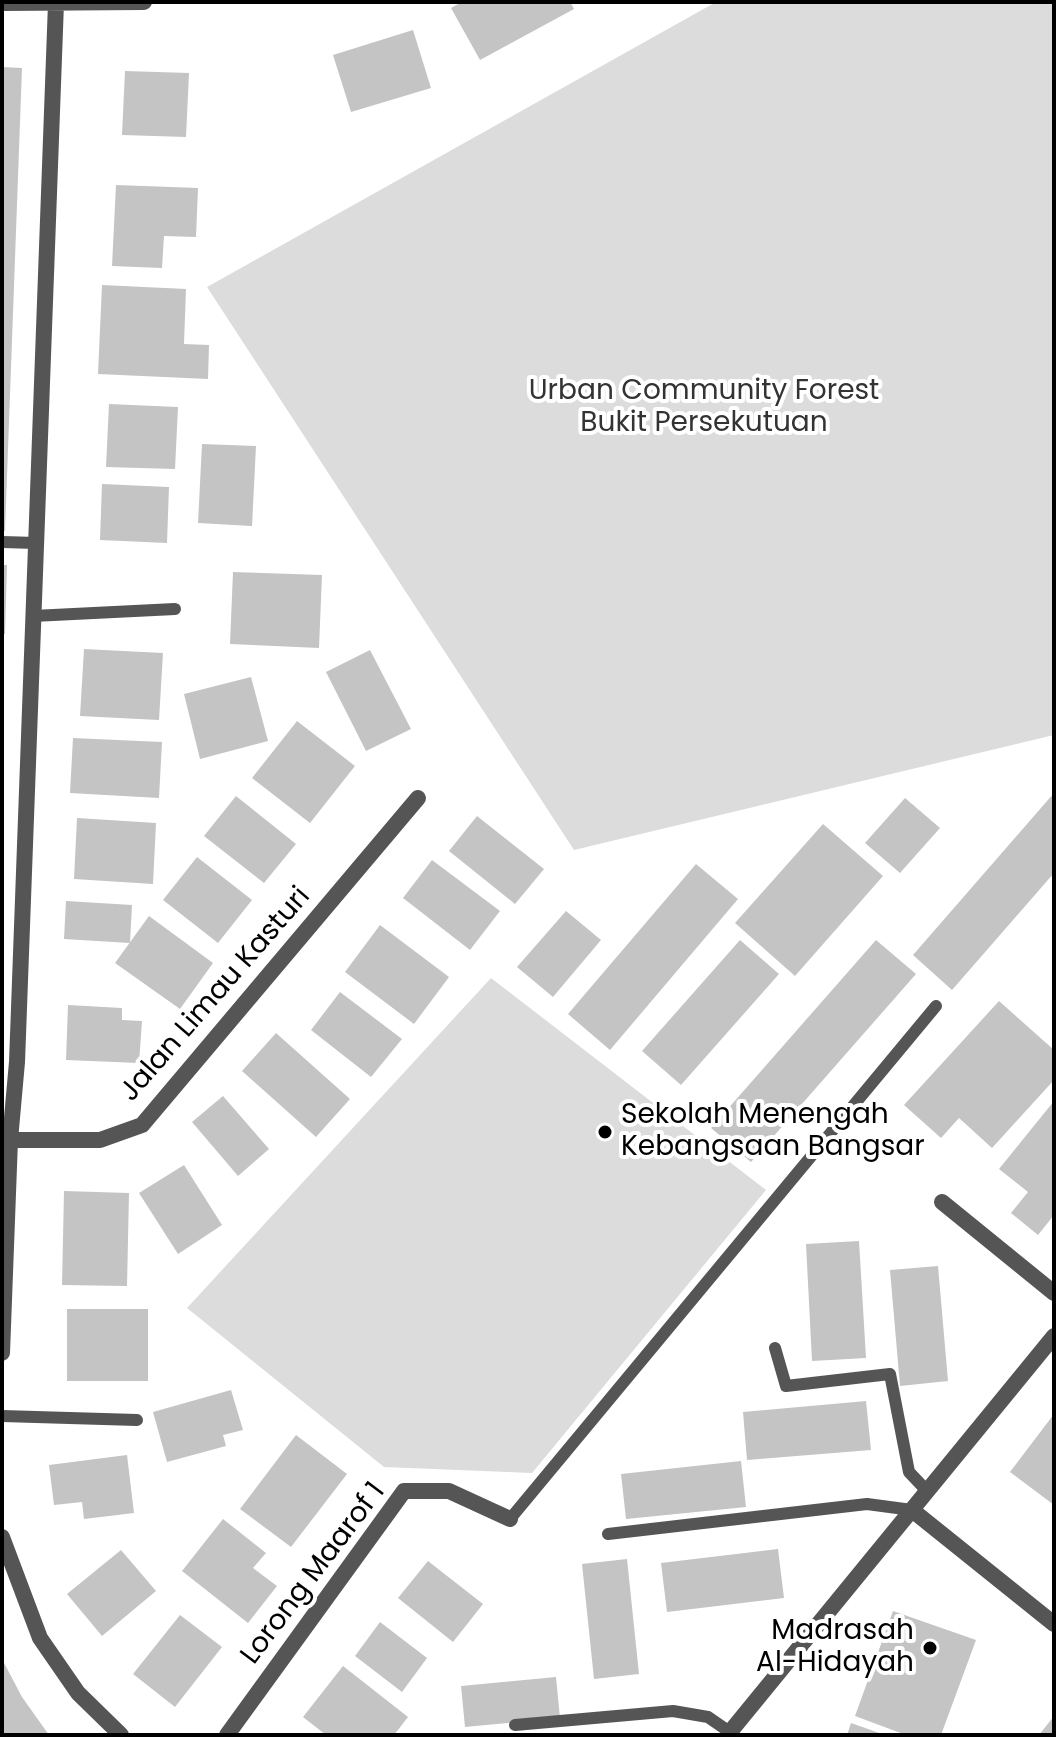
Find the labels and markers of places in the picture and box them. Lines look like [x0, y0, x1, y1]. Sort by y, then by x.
place label: Sekolah Menengah Kebangsaan Bangsar [621, 1099, 925, 1165]
marker: Sekolah Menengah Kebangsaan Bangsar [596, 1123, 614, 1141]
place label: Madrasah Al-Hidayah [756, 1615, 914, 1681]
marker: Madrasah Al-Hidayah [921, 1639, 939, 1657]

